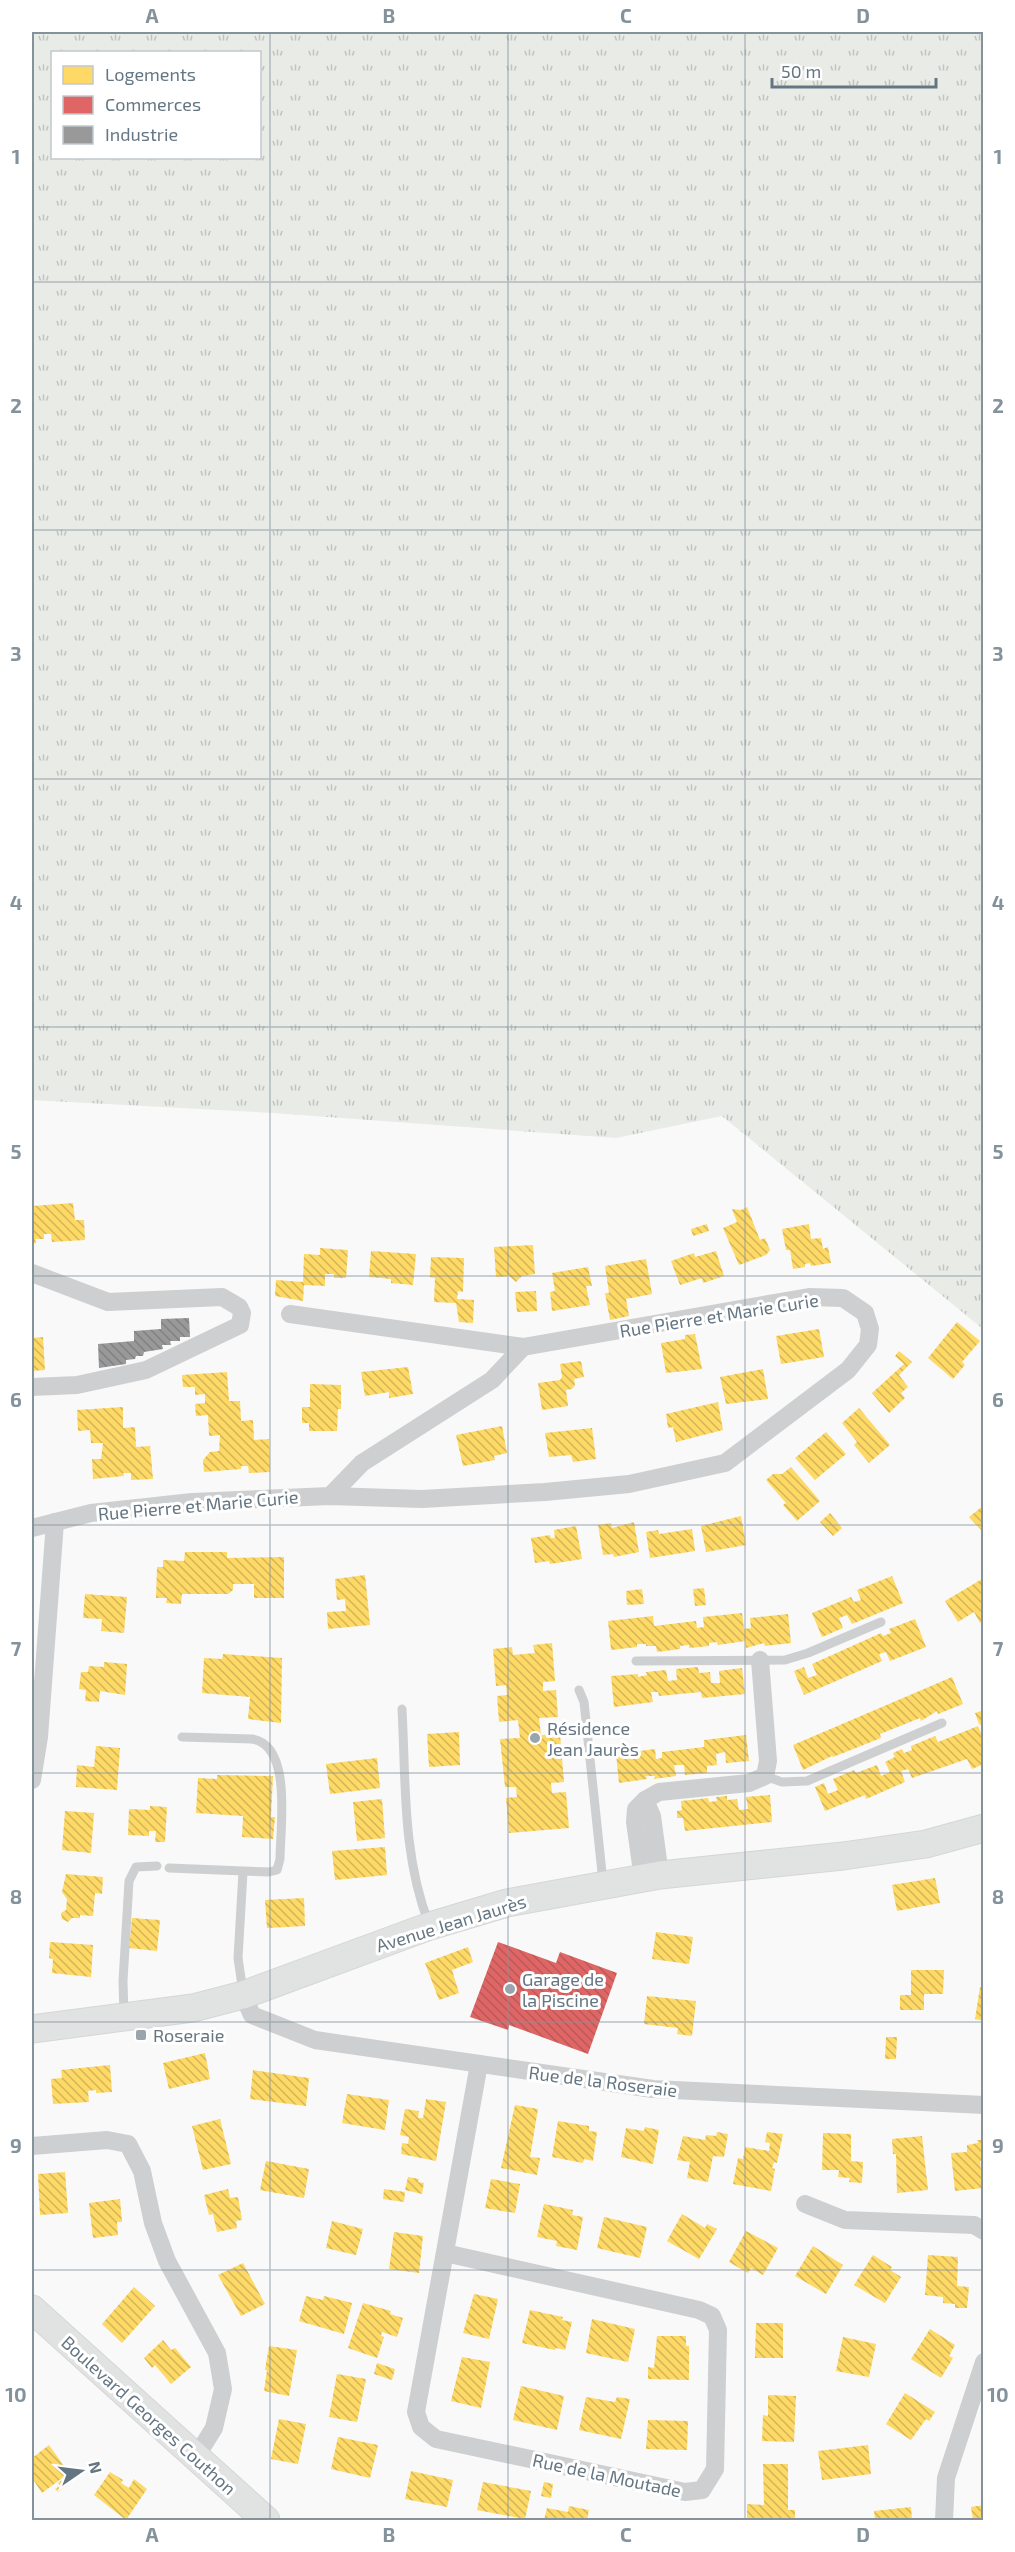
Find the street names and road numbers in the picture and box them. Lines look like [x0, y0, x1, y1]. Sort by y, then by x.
street label: Rue Pierre et Marie Curie [618, 1288, 820, 1342]
street label: Rue Pierre et Marie Curie [97, 1485, 299, 1525]
street label: Avenue Jean Jaurès [373, 1890, 529, 1956]
street label: Rue de la Roseraie [527, 2061, 679, 2101]
street label: Boulevard Georges Couthon [57, 2331, 241, 2499]
street label: Rue de la Moutade [531, 2449, 683, 2501]

